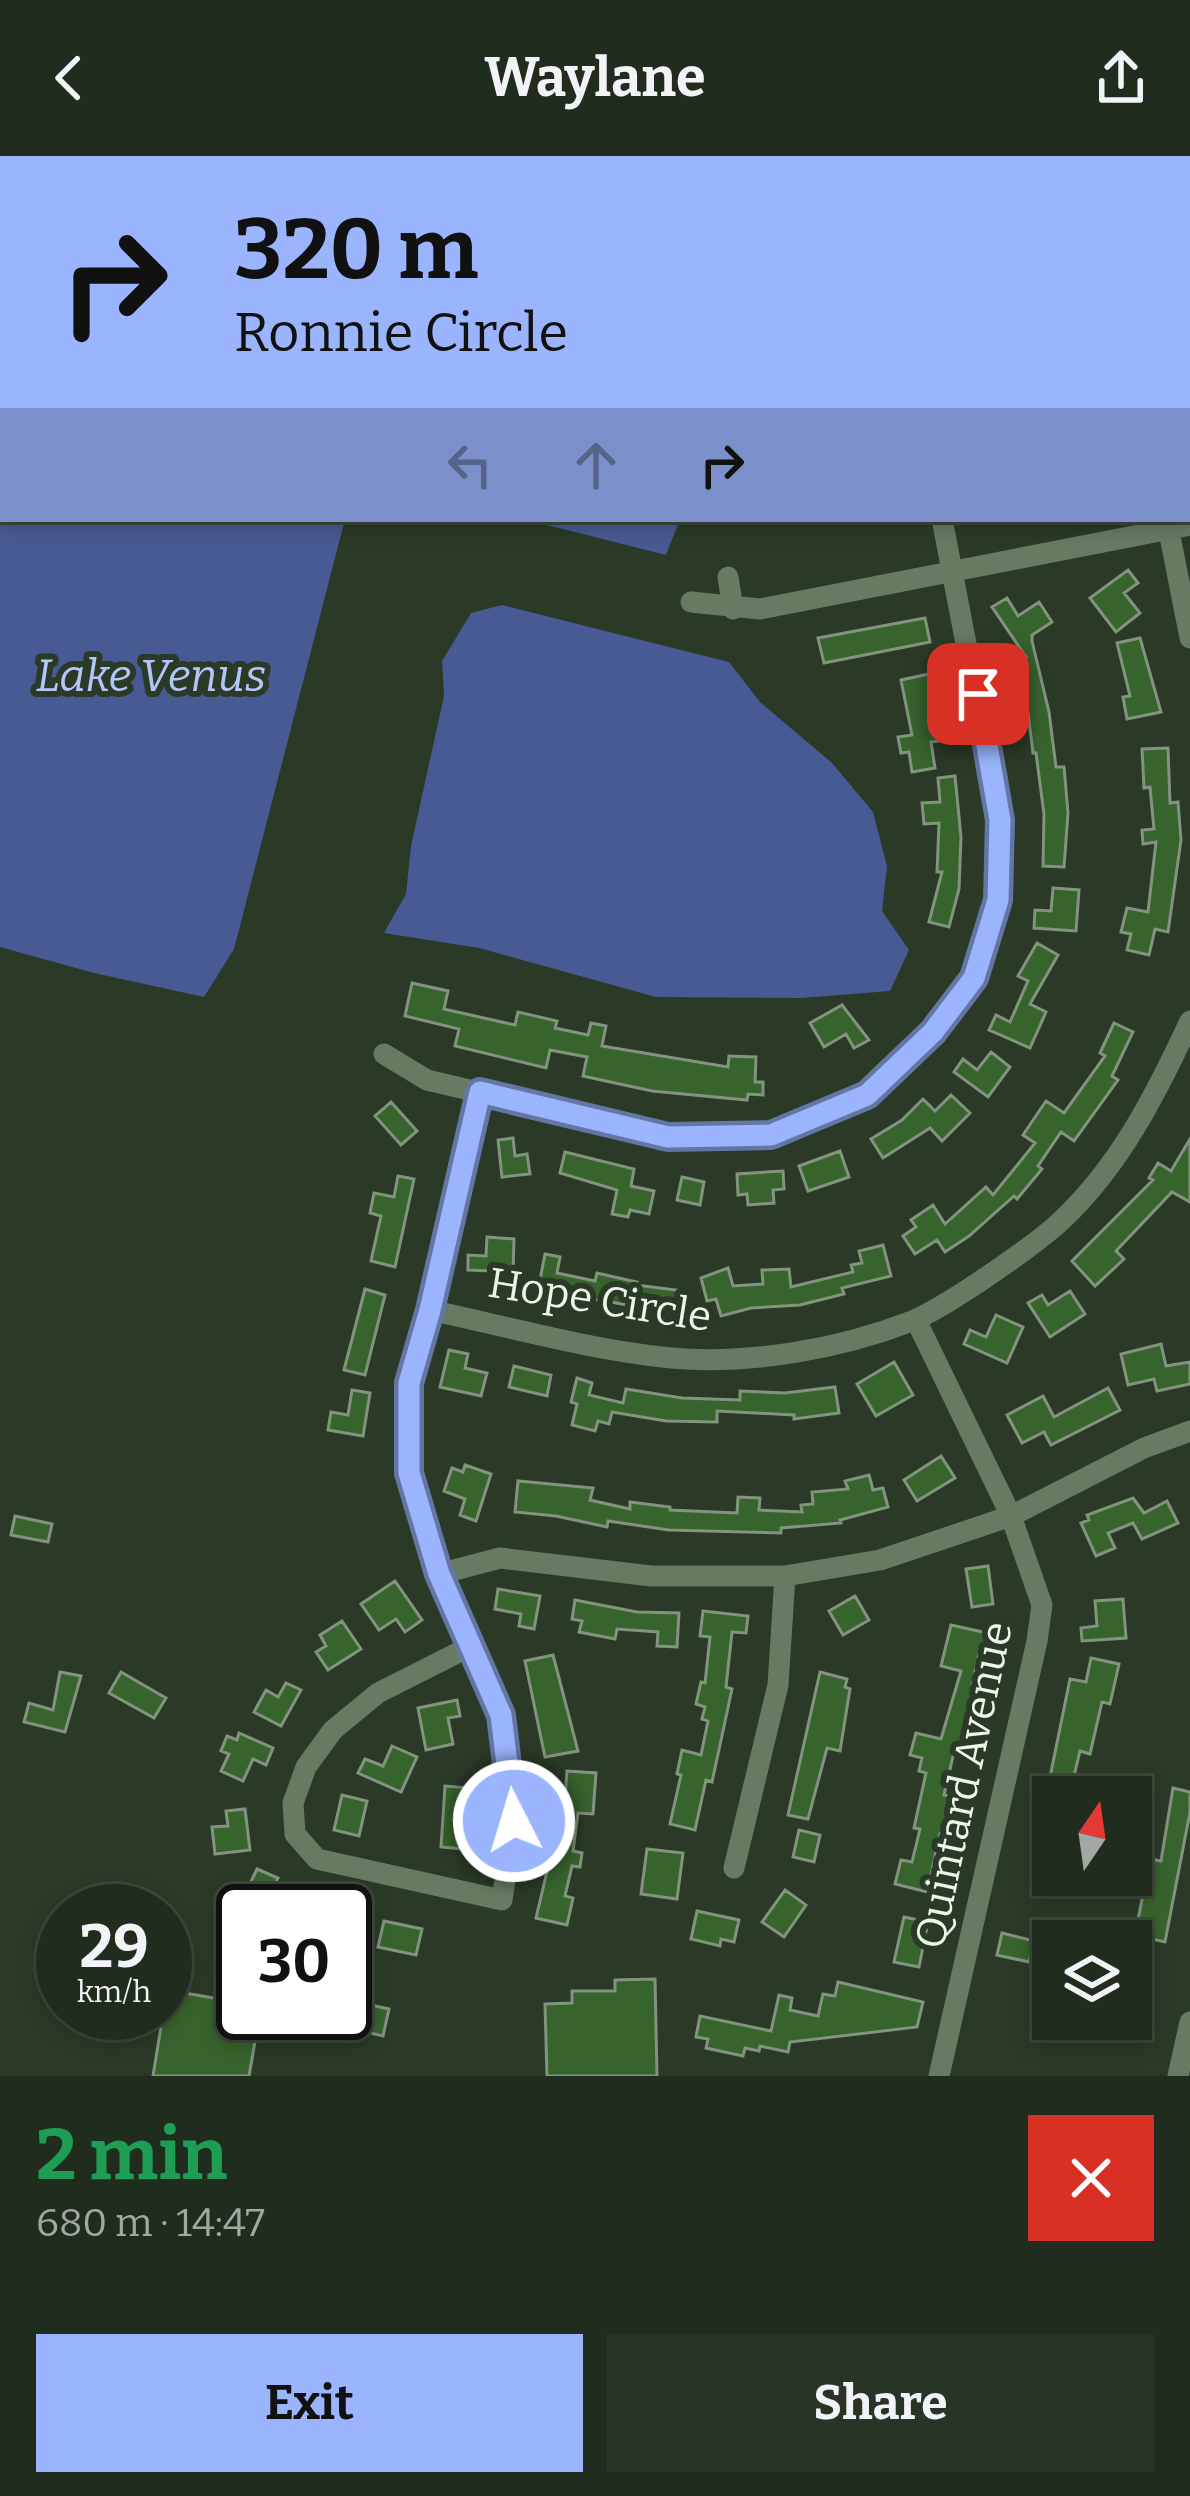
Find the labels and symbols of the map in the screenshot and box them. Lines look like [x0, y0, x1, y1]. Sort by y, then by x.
pin [927, 643, 1029, 745]
water label: Lake Venus [36, 649, 266, 703]
street label: Hope Circle [485, 1258, 715, 1342]
street label: Quintard Avenue [905, 1617, 1023, 1953]
position arrow [451, 1758, 577, 1884]
north arrow [1032, 1776, 1152, 1896]
speed limit sign: 30 [216, 1884, 372, 2040]

